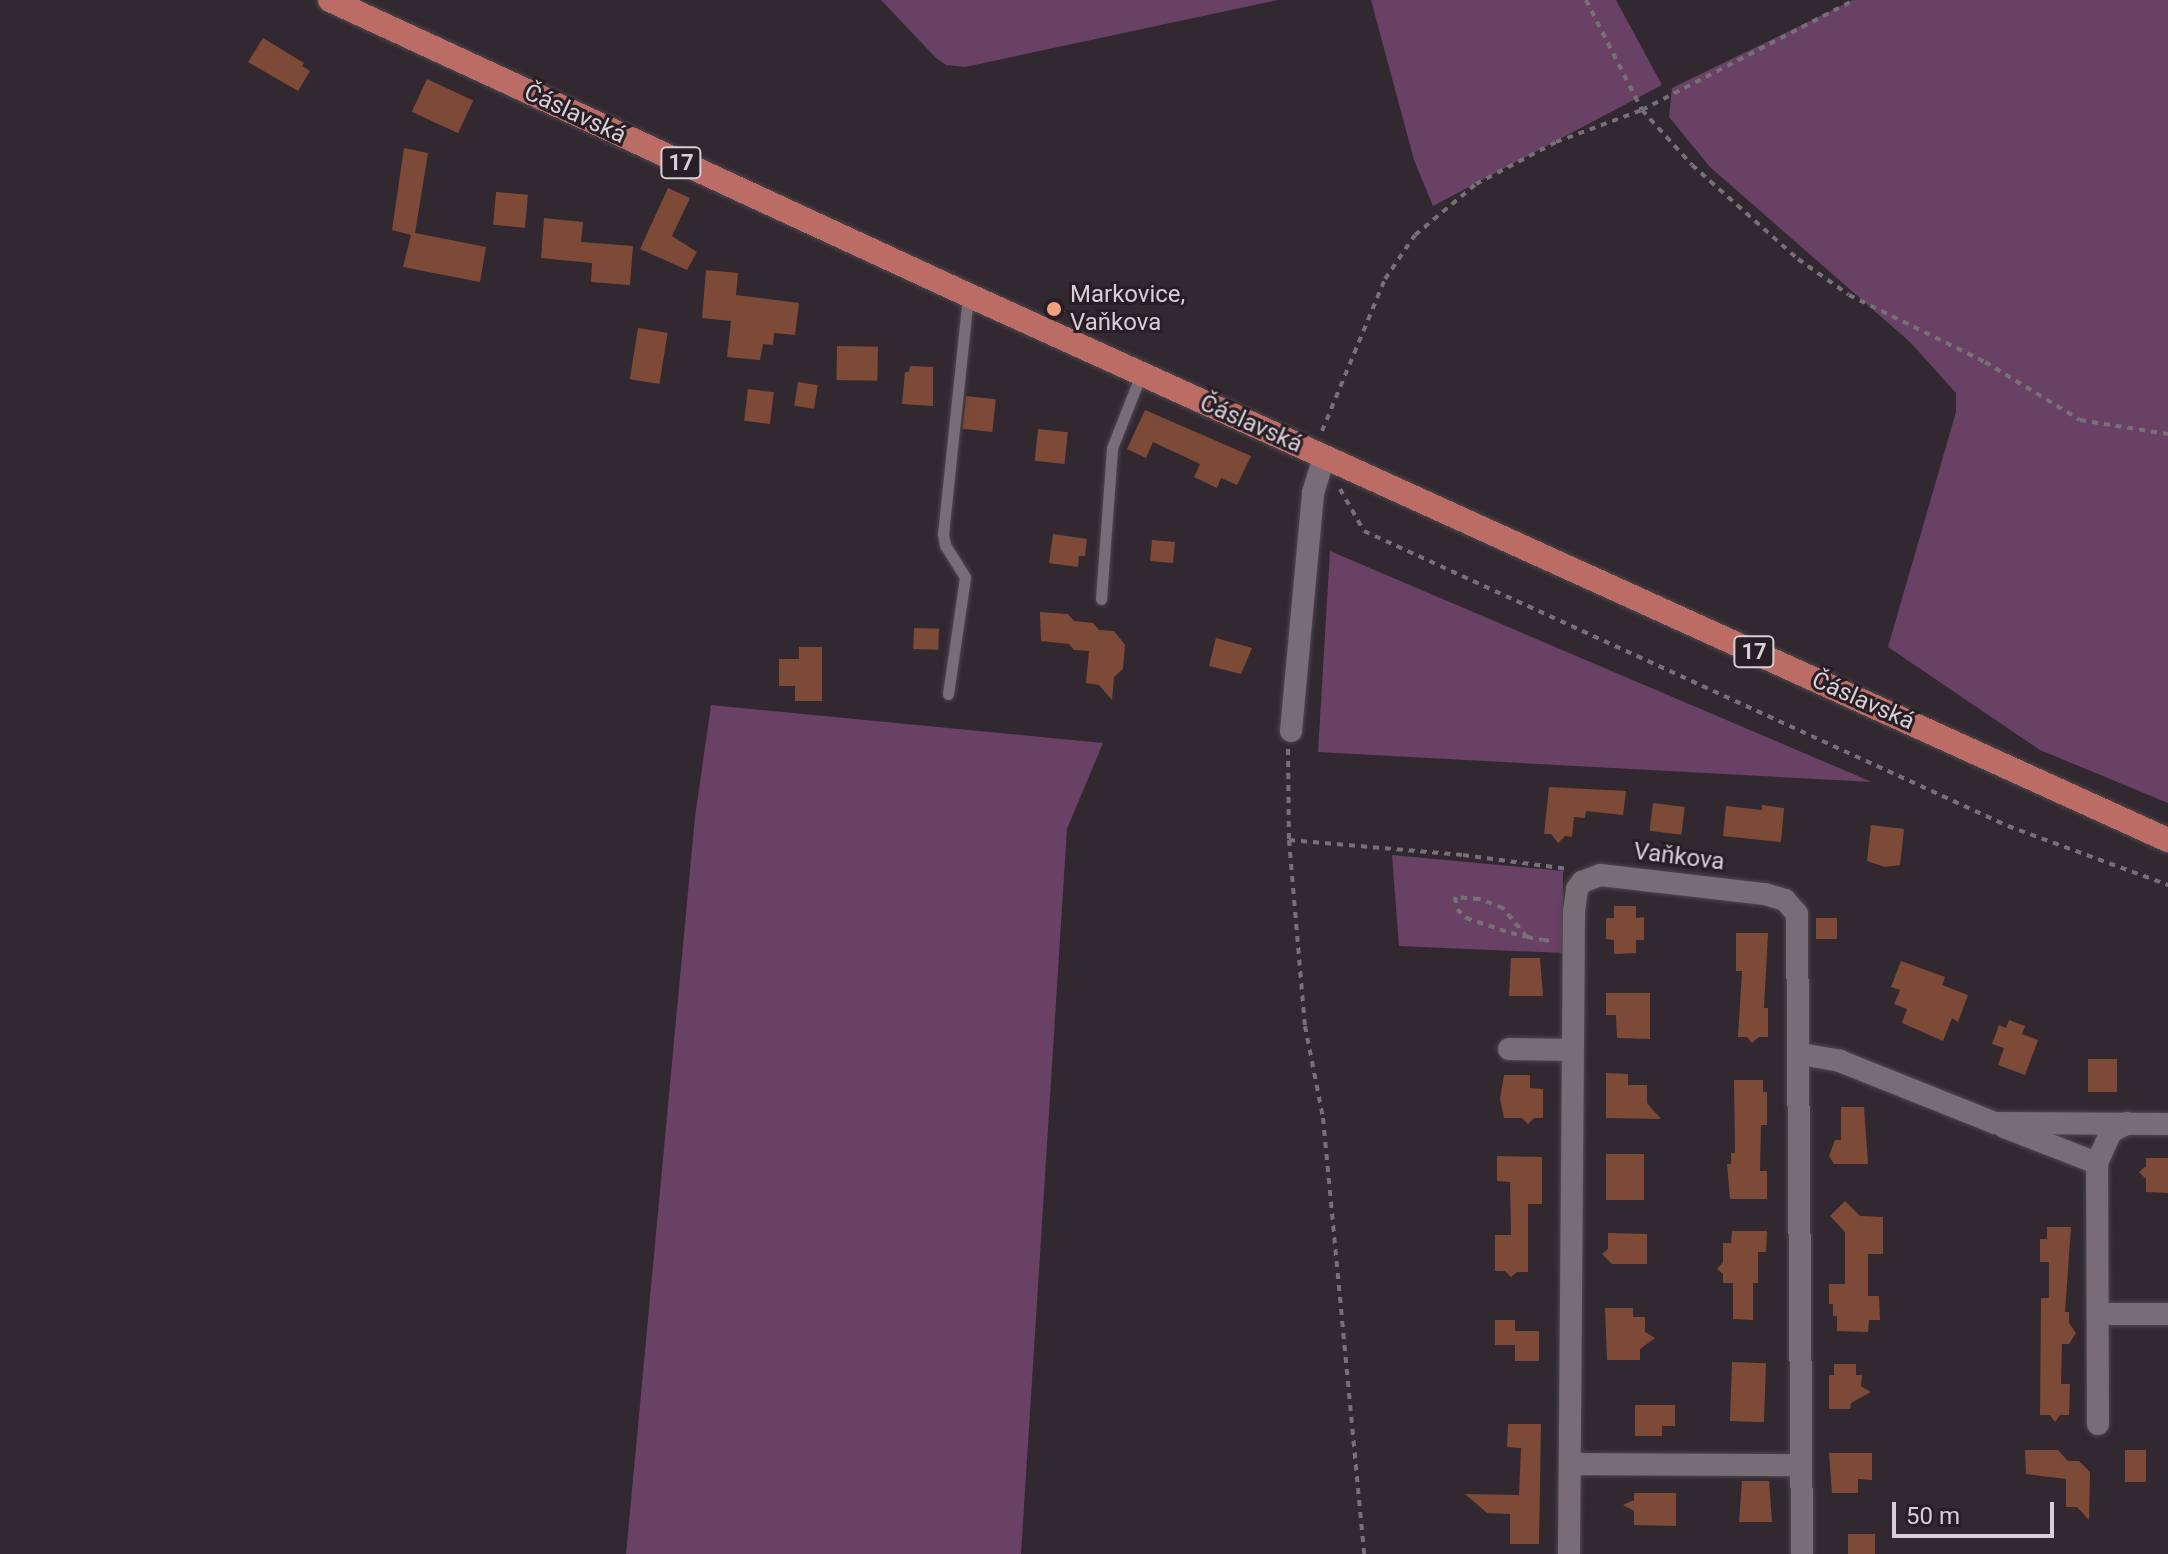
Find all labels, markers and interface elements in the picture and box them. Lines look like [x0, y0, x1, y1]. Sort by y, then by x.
street label: Čáslavská [520, 78, 630, 150]
road number: 17 [659, 145, 703, 181]
place label: Markovice, Vaňkova [1070, 281, 1185, 337]
marker: Markovice, Vaňkova [1045, 300, 1063, 318]
street label: Čáslavská [1195, 389, 1307, 459]
road number: 17 [1732, 634, 1776, 670]
street label: Čáslavská [1807, 666, 1919, 736]
street label: Vaňkova [1632, 837, 1726, 877]
scale bar [1896, 1486, 2058, 1536]
text: 50 m [1906, 1502, 1960, 1530]

